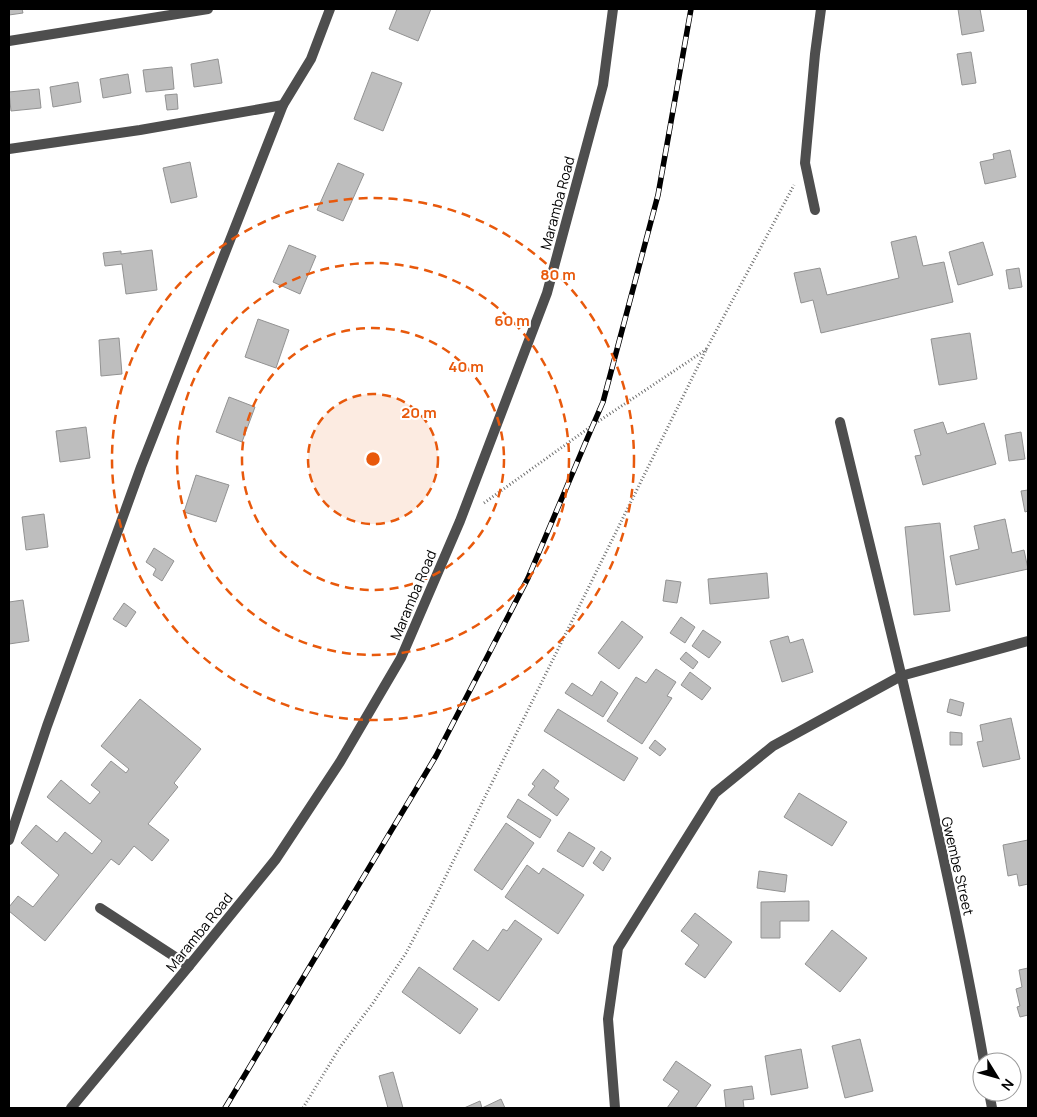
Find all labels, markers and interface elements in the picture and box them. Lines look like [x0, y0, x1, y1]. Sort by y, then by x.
street label: Maramba Road [535, 154, 579, 252]
text: 80 m [540, 264, 576, 285]
text: 60 m [494, 310, 530, 331]
text: 40 m [448, 356, 484, 377]
text: 20 m [401, 402, 437, 423]
centre of rings [364, 450, 382, 468]
street label: Maramba Road [385, 547, 441, 643]
street label: Gwembe Street [937, 815, 979, 918]
street label: Maramba Road [161, 889, 237, 975]
north arrow [972, 1052, 1022, 1102]
text: N [997, 1075, 1018, 1095]

